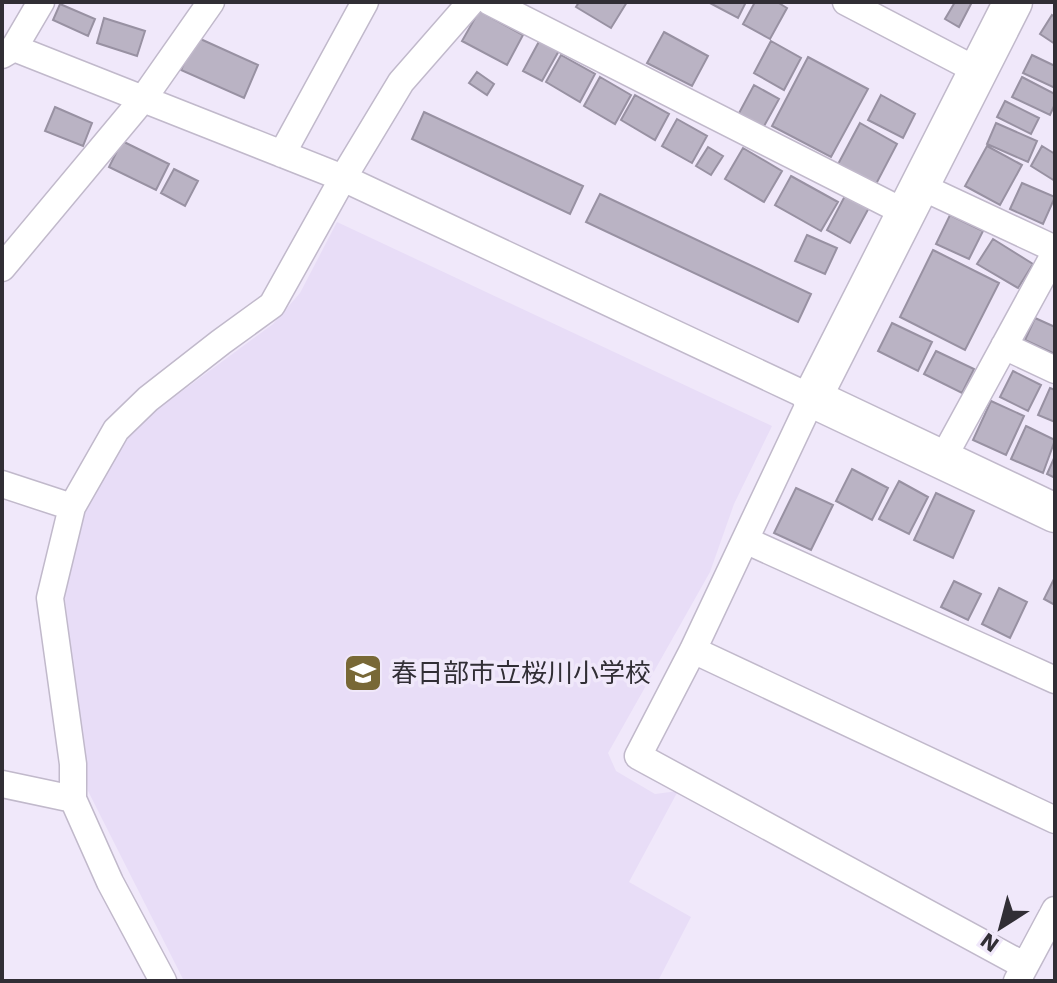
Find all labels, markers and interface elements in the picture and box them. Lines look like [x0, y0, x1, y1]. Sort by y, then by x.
school or university icon: 春日部市立桜川小学校 [342, 652, 384, 694]
place label: 春日部市立桜川小学校 [391, 658, 651, 688]
north arrow [961, 887, 1041, 967]
text: N [976, 928, 1003, 958]

